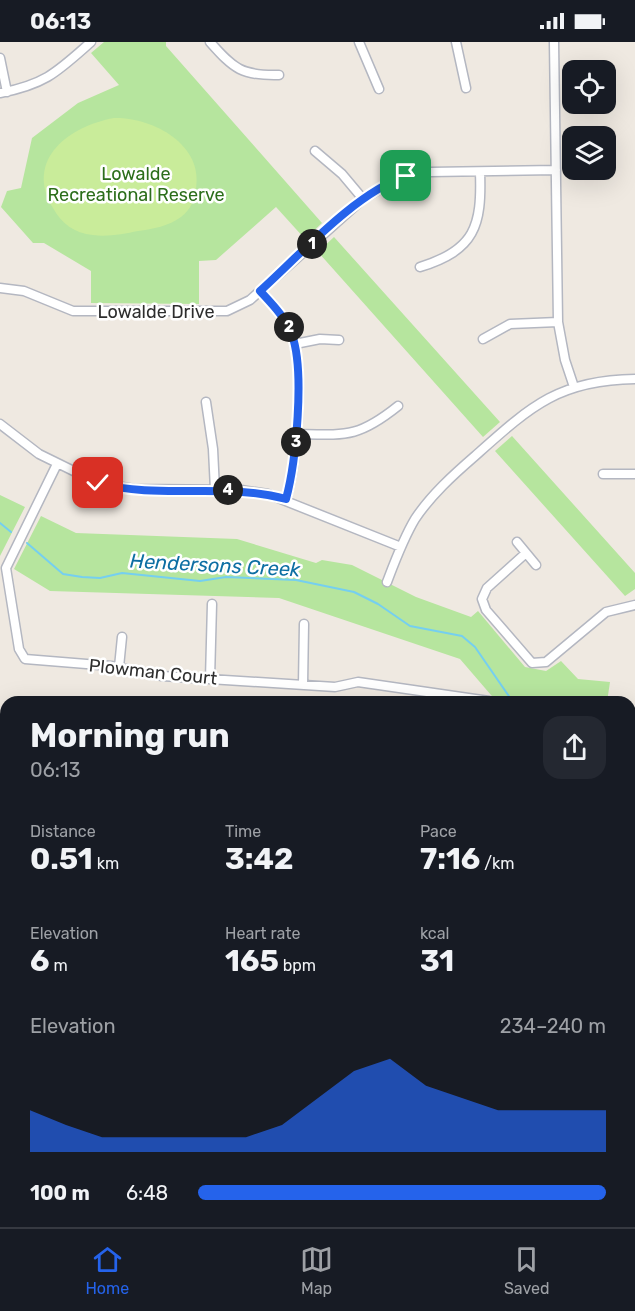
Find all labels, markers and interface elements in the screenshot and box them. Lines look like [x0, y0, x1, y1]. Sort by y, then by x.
text: 06:13 [30, 8, 91, 35]
map controls [562, 60, 616, 180]
button: locate [562, 60, 616, 114]
button: layers [562, 126, 616, 180]
pin [380, 150, 431, 201]
icon: arrive [389, 159, 422, 192]
park label: Lowalde Recreational Reserve [47, 163, 225, 206]
pin: 1 [297, 229, 327, 259]
text: 1 [308, 234, 316, 253]
street label: Lowalde Drive [97, 301, 215, 323]
pin: 2 [274, 312, 304, 342]
text: 2 [284, 317, 294, 336]
pin: 3 [281, 427, 311, 457]
text: 3 [291, 432, 301, 451]
pin [72, 457, 123, 508]
icon: check [81, 466, 114, 499]
pin: 4 [213, 475, 243, 505]
text: 4 [223, 480, 233, 499]
water label: Hendersons Creek [129, 549, 302, 581]
street label: Plowman Court [88, 654, 218, 690]
text: Morning run [30, 716, 230, 755]
button: share [543, 716, 606, 779]
text: 06:13 [30, 758, 80, 782]
text: Distance [30, 822, 96, 841]
text: Time [225, 822, 261, 841]
text: Pace [420, 822, 457, 841]
text: 0.51 [30, 841, 93, 877]
text: 3:42 [225, 841, 294, 877]
text: 7:16 [420, 841, 480, 877]
text: km [93, 854, 119, 873]
text: /km [480, 854, 515, 873]
text: Elevation [30, 924, 99, 943]
text: Heart rate [225, 924, 300, 943]
text: kcal [420, 924, 449, 943]
text: 6 [30, 943, 50, 979]
text: 165 [225, 943, 279, 979]
text: 31 [420, 943, 454, 979]
text: m [50, 956, 68, 975]
text: bpm [279, 956, 316, 975]
text: Elevation [30, 1014, 116, 1038]
text: 234–240 m [500, 1014, 606, 1038]
text: 100 m [30, 1181, 90, 1205]
text: 6:48 [126, 1181, 168, 1205]
tab: Home [85, 1243, 129, 1298]
tab: Map [300, 1243, 333, 1298]
tab: Saved [504, 1243, 550, 1298]

